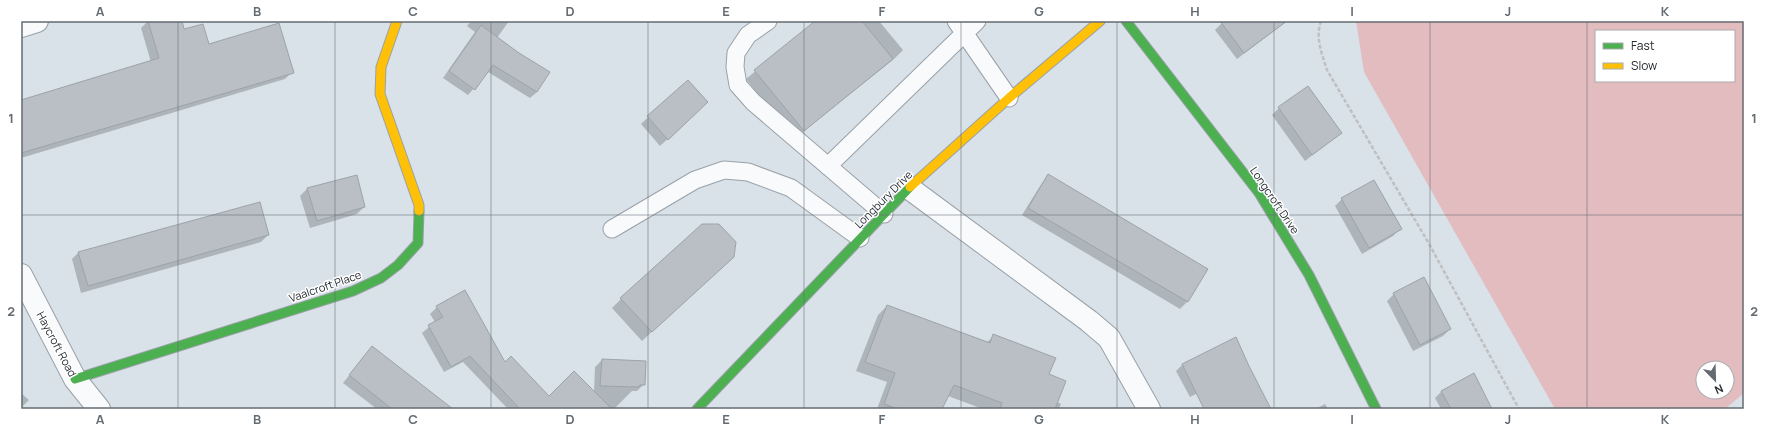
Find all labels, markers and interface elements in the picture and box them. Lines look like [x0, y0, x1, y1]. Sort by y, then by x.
text: A [96, 2, 105, 20]
text: B [253, 2, 261, 20]
text: C [408, 2, 418, 20]
text: D [565, 2, 575, 20]
text: E [722, 2, 730, 20]
text: F [879, 2, 886, 20]
text: G [1034, 2, 1044, 20]
text: H [1190, 2, 1200, 20]
text: I [1350, 2, 1354, 20]
text: J [1505, 2, 1511, 20]
text: K [1661, 2, 1670, 20]
legend [1595, 30, 1735, 82]
text: Fast [1631, 37, 1655, 54]
text: Slow [1631, 57, 1657, 74]
text: 1 [8, 109, 14, 127]
text: 1 [1751, 109, 1757, 127]
street label: Longcroft Drive [1247, 164, 1303, 237]
street label: Longbury Drive [851, 166, 916, 231]
street label: Vaalcroft Place [287, 266, 364, 305]
text: 2 [7, 302, 15, 320]
text: 2 [1750, 302, 1758, 320]
street label: Haycroft Road [33, 309, 81, 379]
north arrow [1695, 360, 1735, 400]
text: N [1712, 381, 1726, 398]
text: A [96, 410, 105, 428]
text: B [253, 410, 261, 428]
text: C [408, 410, 418, 428]
text: D [565, 410, 575, 428]
text: E [722, 410, 730, 428]
text: F [879, 410, 886, 428]
text: G [1034, 410, 1044, 428]
text: H [1190, 410, 1200, 428]
text: I [1350, 410, 1354, 428]
text: J [1505, 410, 1511, 428]
text: K [1661, 410, 1670, 428]

